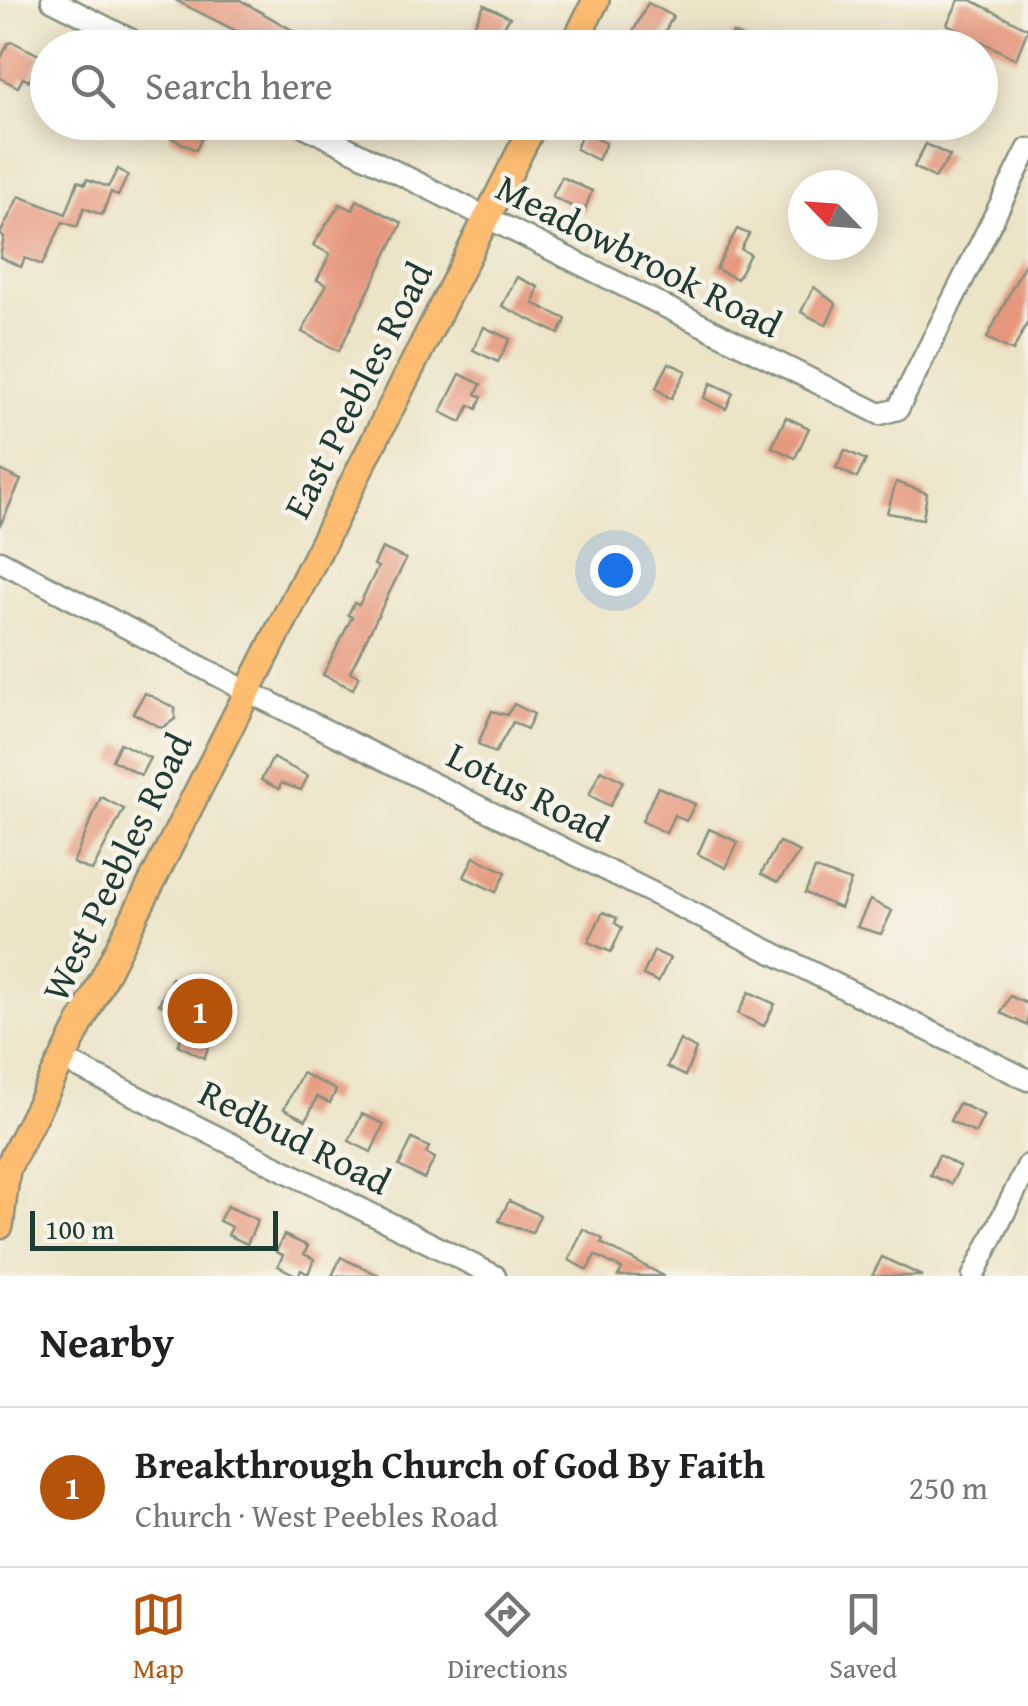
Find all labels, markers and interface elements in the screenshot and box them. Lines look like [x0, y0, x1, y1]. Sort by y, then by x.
search box [30, 30, 998, 140]
text: Search here [145, 57, 333, 113]
icon: search [65, 58, 120, 113]
street label: Meadowbrook Road [487, 159, 793, 352]
north arrow [788, 170, 878, 260]
street label: East Peebles Road [268, 251, 446, 528]
your location [590, 545, 641, 596]
street label: West Peebles Road [27, 722, 206, 1010]
street label: Lotus Road [438, 726, 620, 856]
pin: 1 [168, 974, 232, 1048]
street label: Redbud Road [190, 1064, 402, 1209]
scale bar [30, 1206, 278, 1250]
text: 100 m [45, 1208, 114, 1249]
text: Nearby [40, 1311, 174, 1372]
text: Breakthrough Church of God By Faith [135, 1436, 765, 1492]
text: 1 [64, 1464, 81, 1511]
text: 250 m [909, 1464, 988, 1511]
text: Church · West Peebles Road [135, 1492, 498, 1539]
tab: Map [131, 1587, 186, 1688]
tab: Directions [447, 1587, 568, 1688]
tab: Saved [829, 1587, 897, 1688]

